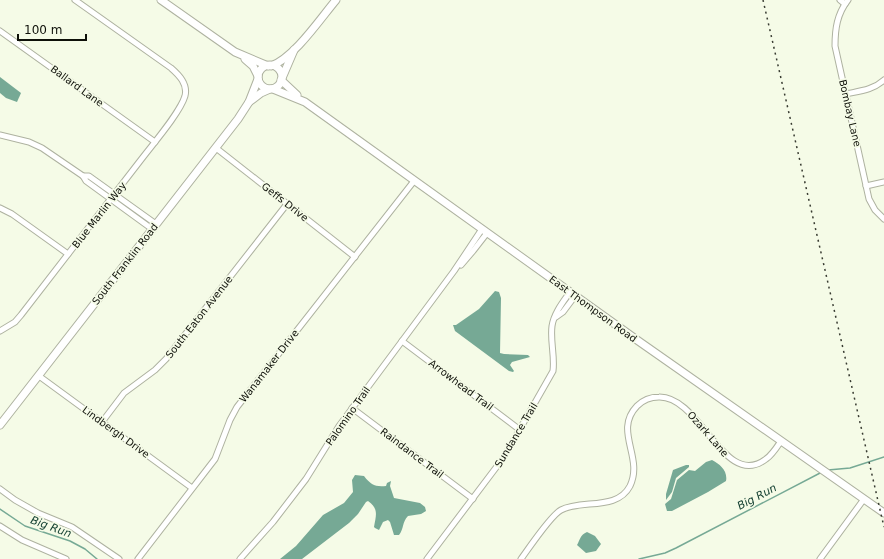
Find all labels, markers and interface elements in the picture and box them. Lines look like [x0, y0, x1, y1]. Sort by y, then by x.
scale bar [18, 16, 86, 42]
text: 100 m [24, 23, 62, 37]
street label: Ballard Lane [49, 63, 105, 109]
street label: Bombay Lane [837, 78, 863, 148]
street label: Blue Marlin Way [70, 180, 128, 250]
street label: Geffs Drive [260, 180, 310, 224]
street label: South Franklin Road [90, 221, 160, 307]
street label: South Eaton Avenue [163, 274, 235, 360]
street label: East Thompson Road [547, 274, 639, 344]
street label: Wanamaker Drive [237, 327, 301, 405]
street label: Arrowhead Trail [427, 357, 495, 413]
street label: Palomino Trail [324, 385, 372, 447]
street label: Sundance Trail [492, 401, 540, 469]
street label: Lindbergh Drive [80, 404, 152, 460]
street label: Ozark Lane [685, 409, 731, 459]
street label: Raindance Trail [378, 426, 446, 480]
water label: Big Run [735, 481, 779, 513]
water label: Big Run [29, 514, 73, 540]

